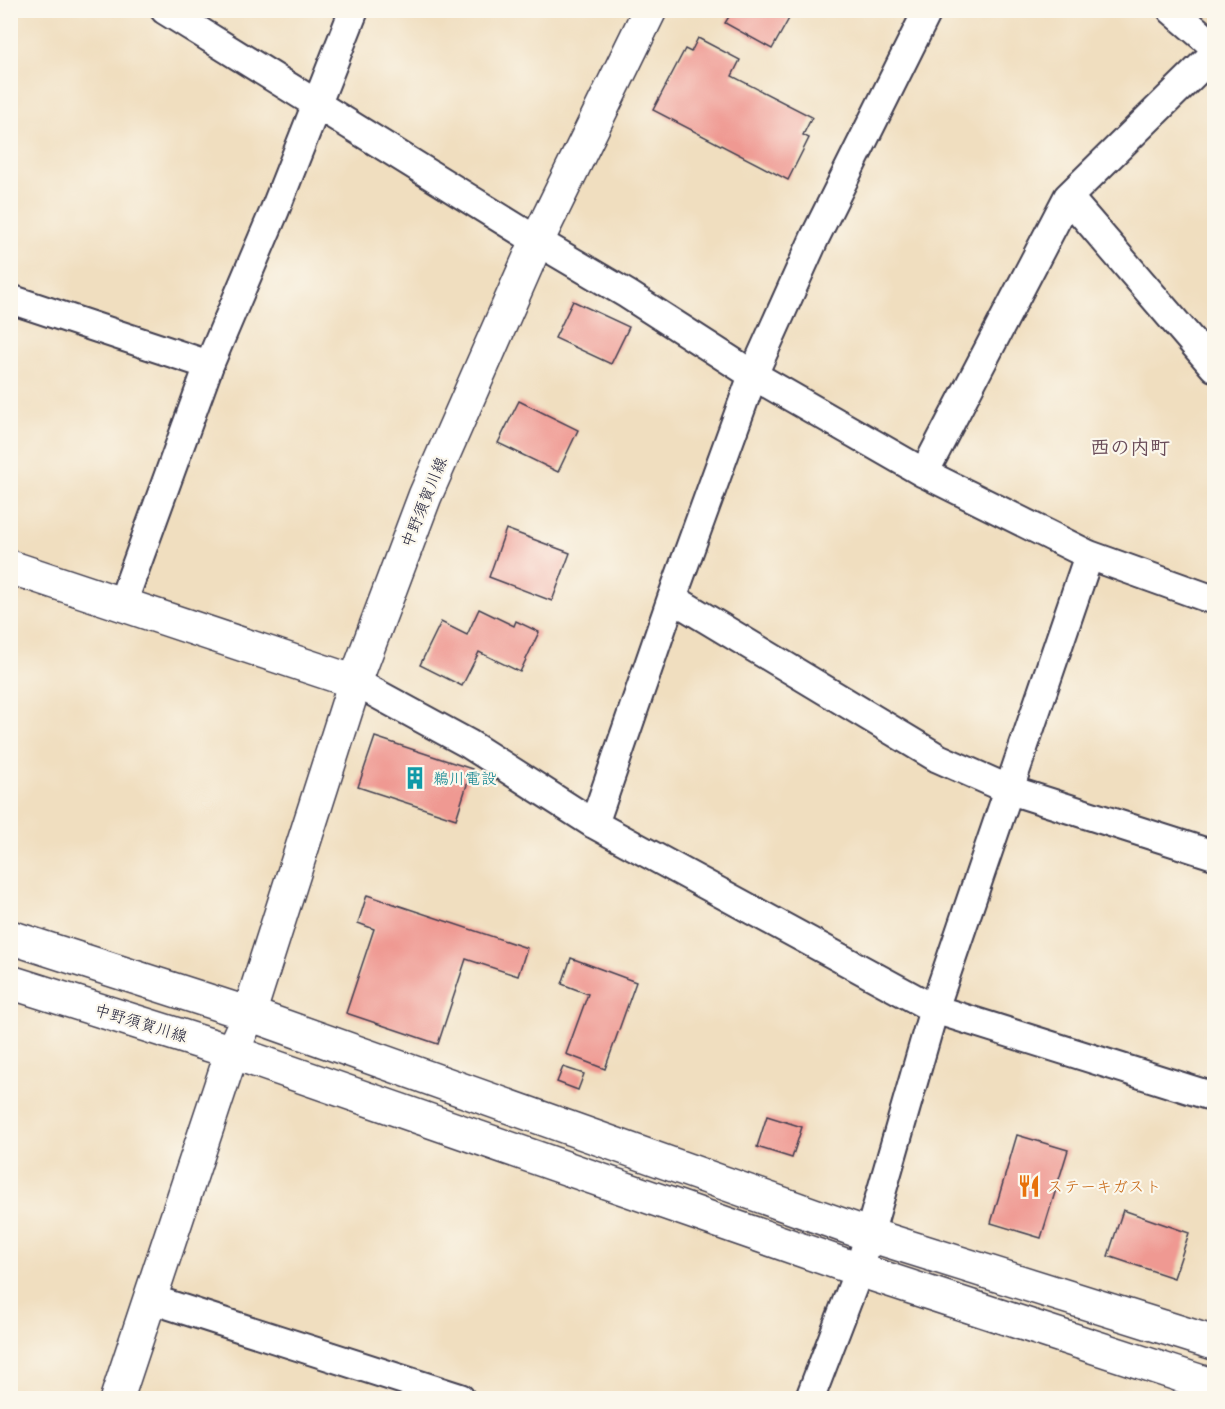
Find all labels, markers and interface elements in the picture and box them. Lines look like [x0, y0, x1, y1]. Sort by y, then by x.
district label: 西の内町 [1090, 434, 1170, 460]
street label: 中野須賀川線 [396, 454, 452, 550]
building icon: 鵜川電設 [402, 765, 428, 791]
place label: 鵜川電設 [433, 768, 497, 789]
street label: 中野須賀川線 [92, 999, 190, 1047]
restaurant icon: ステーキガスト [1016, 1173, 1042, 1199]
place label: ステーキガスト [1047, 1176, 1162, 1197]

